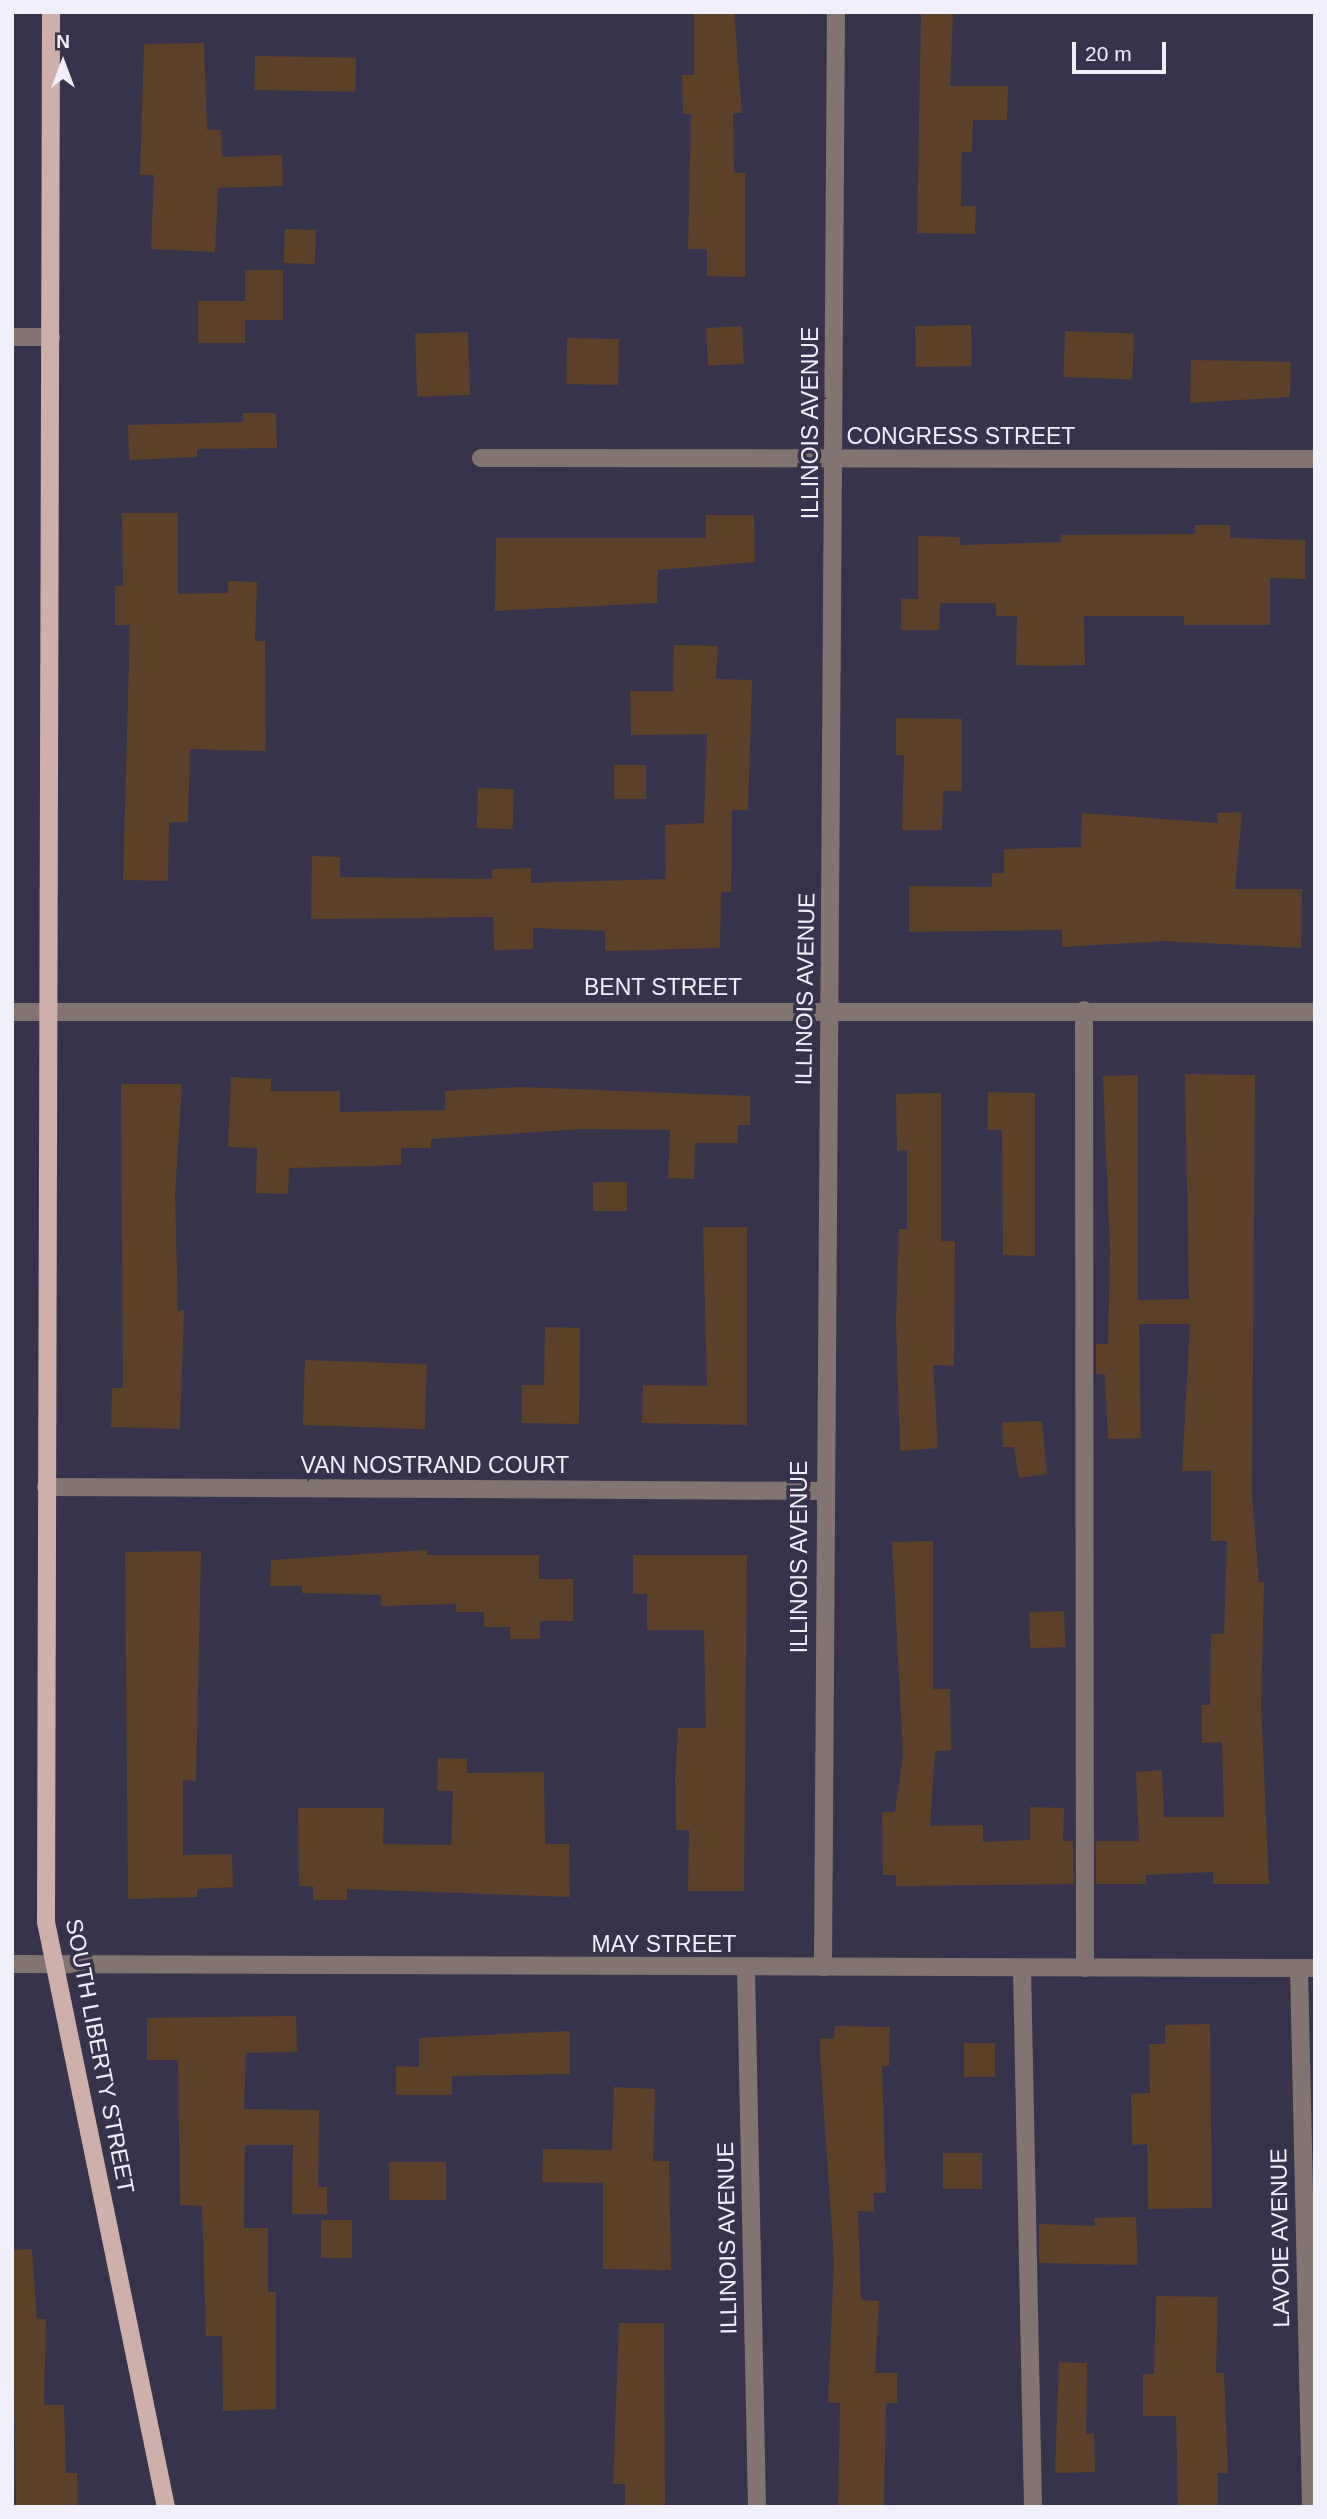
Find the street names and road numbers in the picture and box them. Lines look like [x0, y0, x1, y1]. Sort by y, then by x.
street label: ILLINOIS AVENUE [796, 326, 824, 520]
street label: CONGRESS STREET [847, 422, 1075, 450]
street label: ILLINOIS AVENUE [790, 892, 820, 1086]
street label: BENT STREET [584, 973, 742, 1001]
street label: VAN NOSTRAND COURT [301, 1451, 569, 1479]
street label: ILLINOIS AVENUE [785, 1460, 813, 1654]
street label: SOUTH LIBERTY STREET [60, 1916, 140, 2196]
street label: MAY STREET [591, 1930, 737, 1958]
street label: ILLINOIS AVENUE [712, 2141, 742, 2335]
street label: LAVOIE AVENUE [1265, 2147, 1295, 2329]

